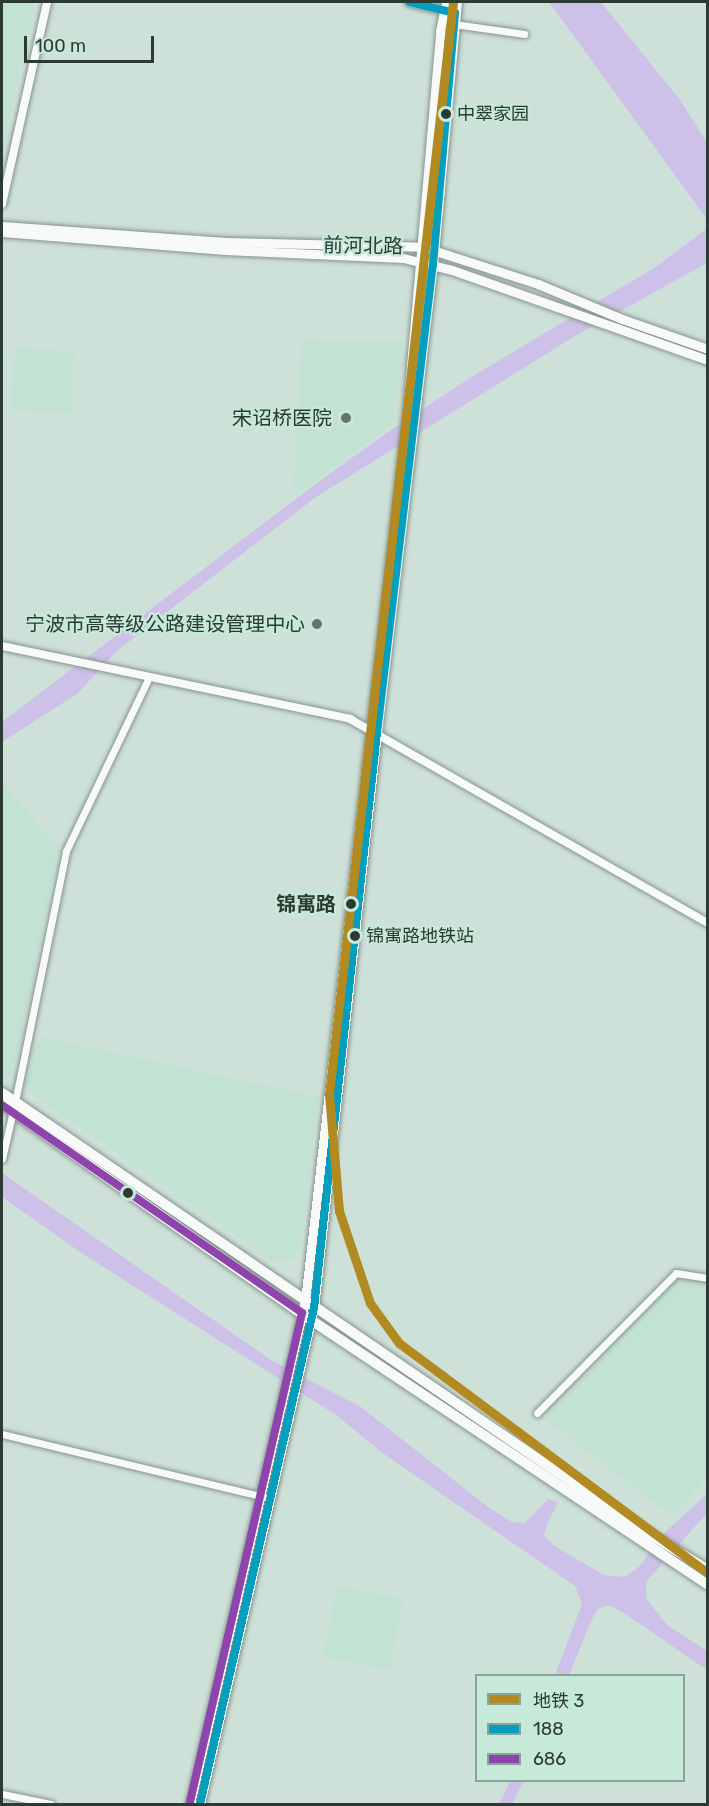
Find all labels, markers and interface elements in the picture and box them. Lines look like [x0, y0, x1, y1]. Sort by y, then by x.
scale bar [27, 24, 158, 62]
text: 100 m [35, 35, 86, 57]
place label: 中翠家园 [457, 103, 529, 125]
marker: 中翠家园 [440, 108, 452, 120]
street label: 前河北路 [323, 233, 403, 259]
place label: 宋诏桥医院 [232, 406, 332, 430]
marker: 宋诏桥医院 [337, 409, 355, 427]
place label: 宁波市高等级公路建设管理中心 [25, 612, 305, 636]
marker: 宁波市高等级公路建设管理中心 [310, 617, 324, 631]
place label: 锦寓路 [276, 892, 336, 916]
marker: 锦寓路 [341, 894, 361, 914]
place label: 锦寓路地铁站 [366, 925, 474, 947]
marker: 锦寓路地铁站 [349, 930, 361, 942]
unlabelled marker [122, 1187, 134, 1199]
legend [475, 1674, 685, 1782]
text: 地铁 3 [533, 1690, 584, 1712]
text: 188 [533, 1718, 564, 1740]
text: 686 [533, 1748, 566, 1770]

